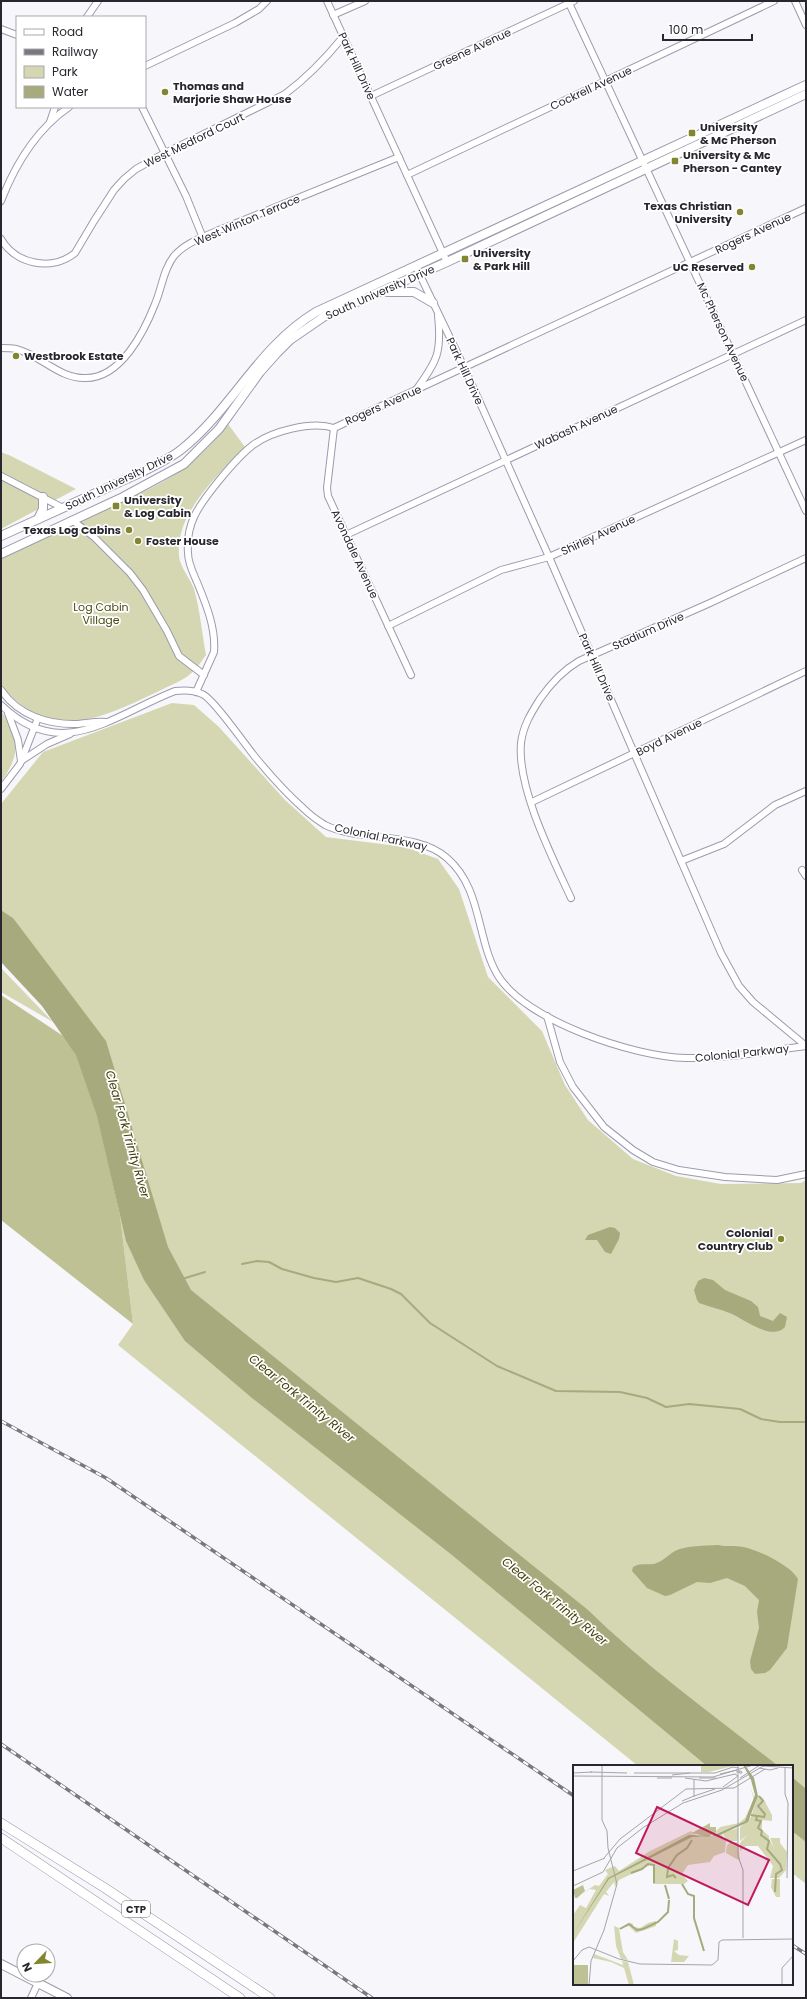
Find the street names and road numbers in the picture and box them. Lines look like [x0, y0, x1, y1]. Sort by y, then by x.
street label: Greene Avenue [430, 24, 514, 74]
street label: Park Hill Drive [334, 30, 380, 103]
street label: Cockrell Avenue [548, 62, 635, 114]
street label: West Medford Court [141, 109, 247, 171]
street label: West Winton Terrace [192, 190, 303, 250]
street label: Rogers Avenue [712, 208, 794, 258]
street label: South University Drive [323, 261, 437, 323]
street label: Mc Pherson Avenue [693, 280, 753, 384]
street label: Park Hill Drive [442, 335, 488, 408]
street label: Rogers Avenue [342, 381, 424, 429]
street label: Wabash Avenue [532, 401, 620, 453]
street label: South University Drive [62, 448, 176, 514]
street label: Avondale Avenue [327, 507, 383, 601]
street label: Shirley Avenue [558, 511, 638, 559]
street label: Stadium Drive [610, 608, 687, 654]
street label: Park Hill Drive [575, 631, 619, 704]
street label: Boyd Avenue [633, 714, 705, 760]
street label: Colonial Parkway [333, 819, 430, 855]
street label: Colonial Parkway [694, 1040, 791, 1066]
road number: CTP [122, 1901, 150, 1917]

